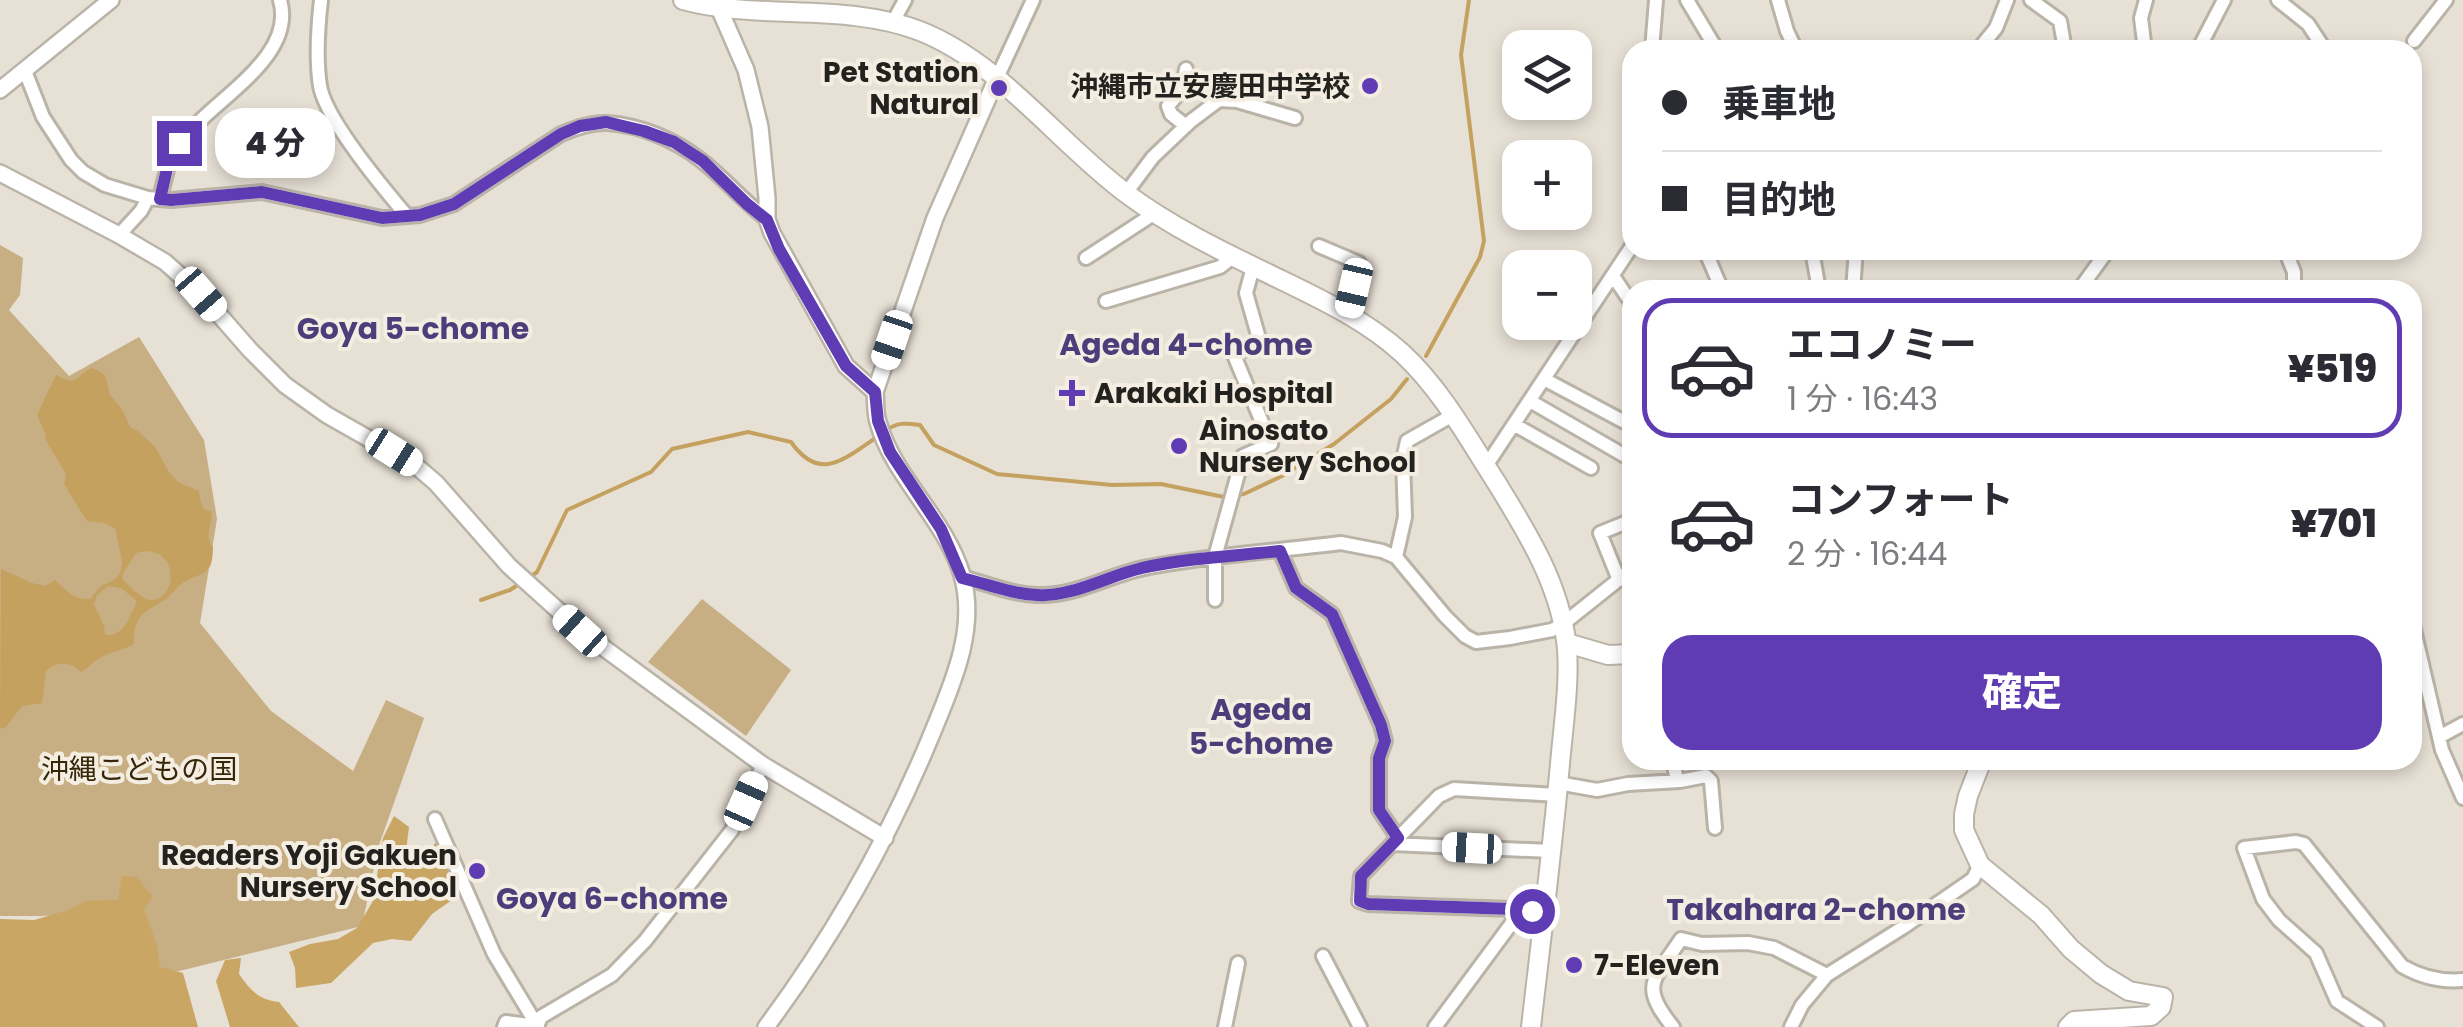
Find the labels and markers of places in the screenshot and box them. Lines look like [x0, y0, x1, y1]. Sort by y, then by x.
place label: Pet Station Natural [823, 53, 979, 124]
place label: 沖縄市立安慶田中学校 [1070, 67, 1350, 106]
marker: 沖縄市立安慶田中学校 [1359, 75, 1381, 97]
marker: Pet Station Natural [988, 77, 1010, 99]
place label: Arakaki Hospital [1094, 374, 1333, 413]
marker: Arakaki Hospital [1059, 380, 1085, 406]
place label: Ainosato Nursery School [1199, 411, 1416, 482]
marker: Ainosato Nursery School [1168, 435, 1190, 457]
place label: Readers Yoji Gakuen Nursery School [161, 836, 457, 907]
marker: Readers Yoji Gakuen Nursery School [466, 860, 488, 882]
place label: 7-Eleven [1594, 946, 1720, 985]
marker: 7-Eleven [1563, 954, 1585, 976]

